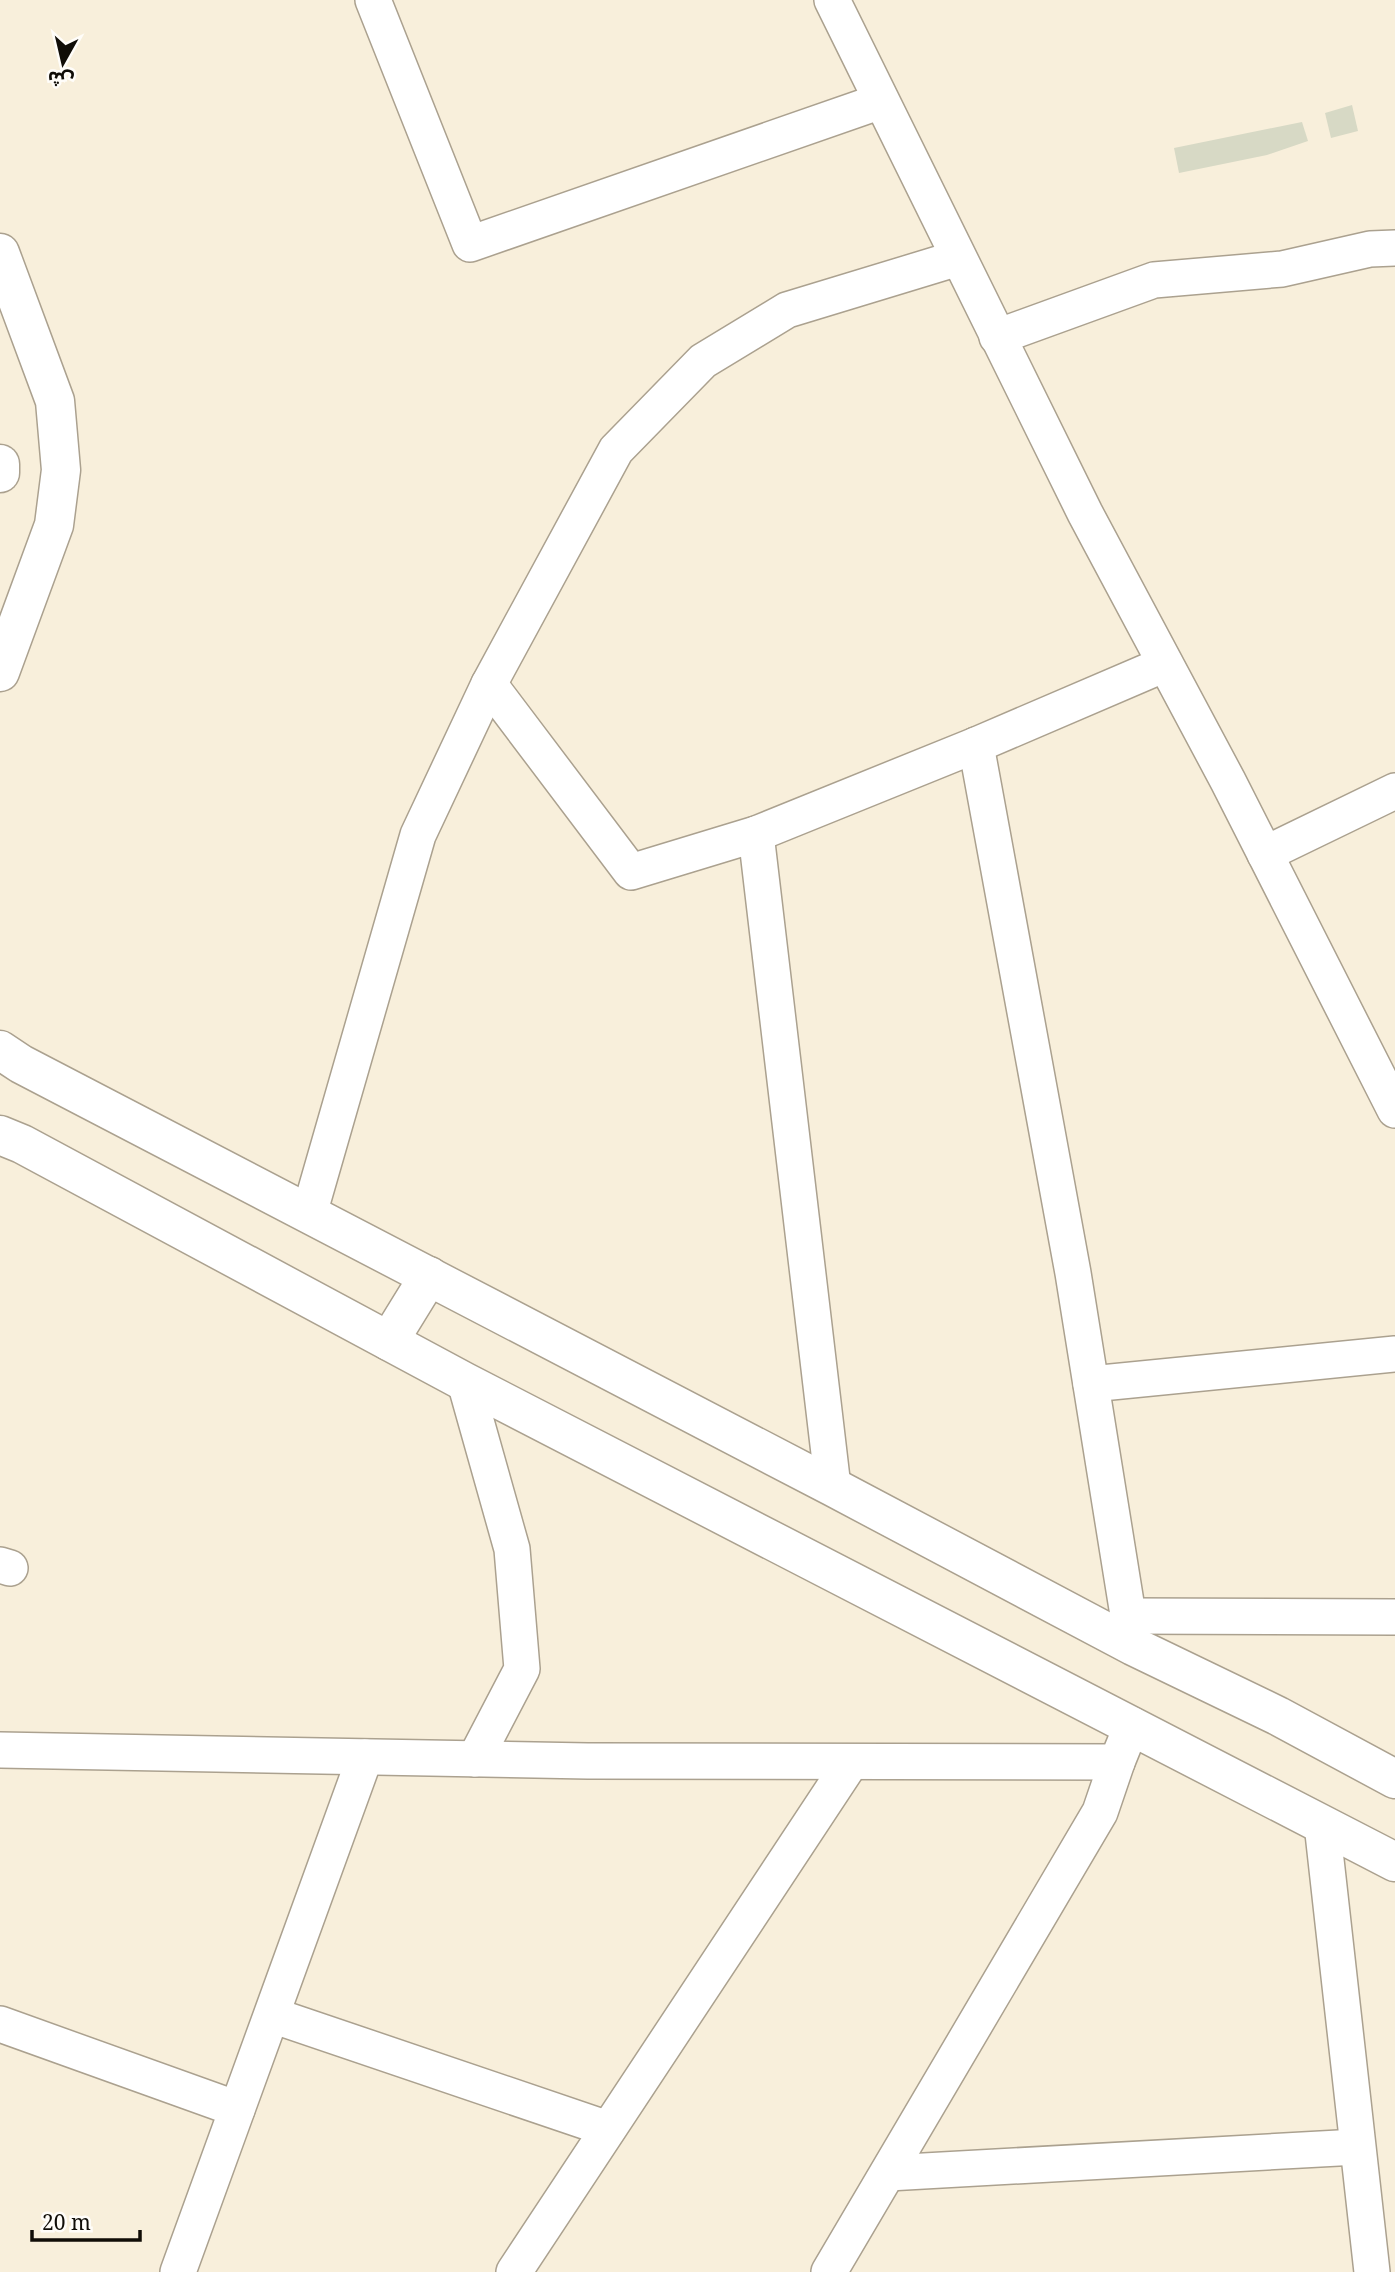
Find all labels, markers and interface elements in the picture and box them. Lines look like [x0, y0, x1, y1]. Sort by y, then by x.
north arrow [28, 28, 98, 98]
text: ش [46, 65, 75, 95]
scale bar [32, 2198, 140, 2242]
text: 20 m [42, 2208, 91, 2236]

